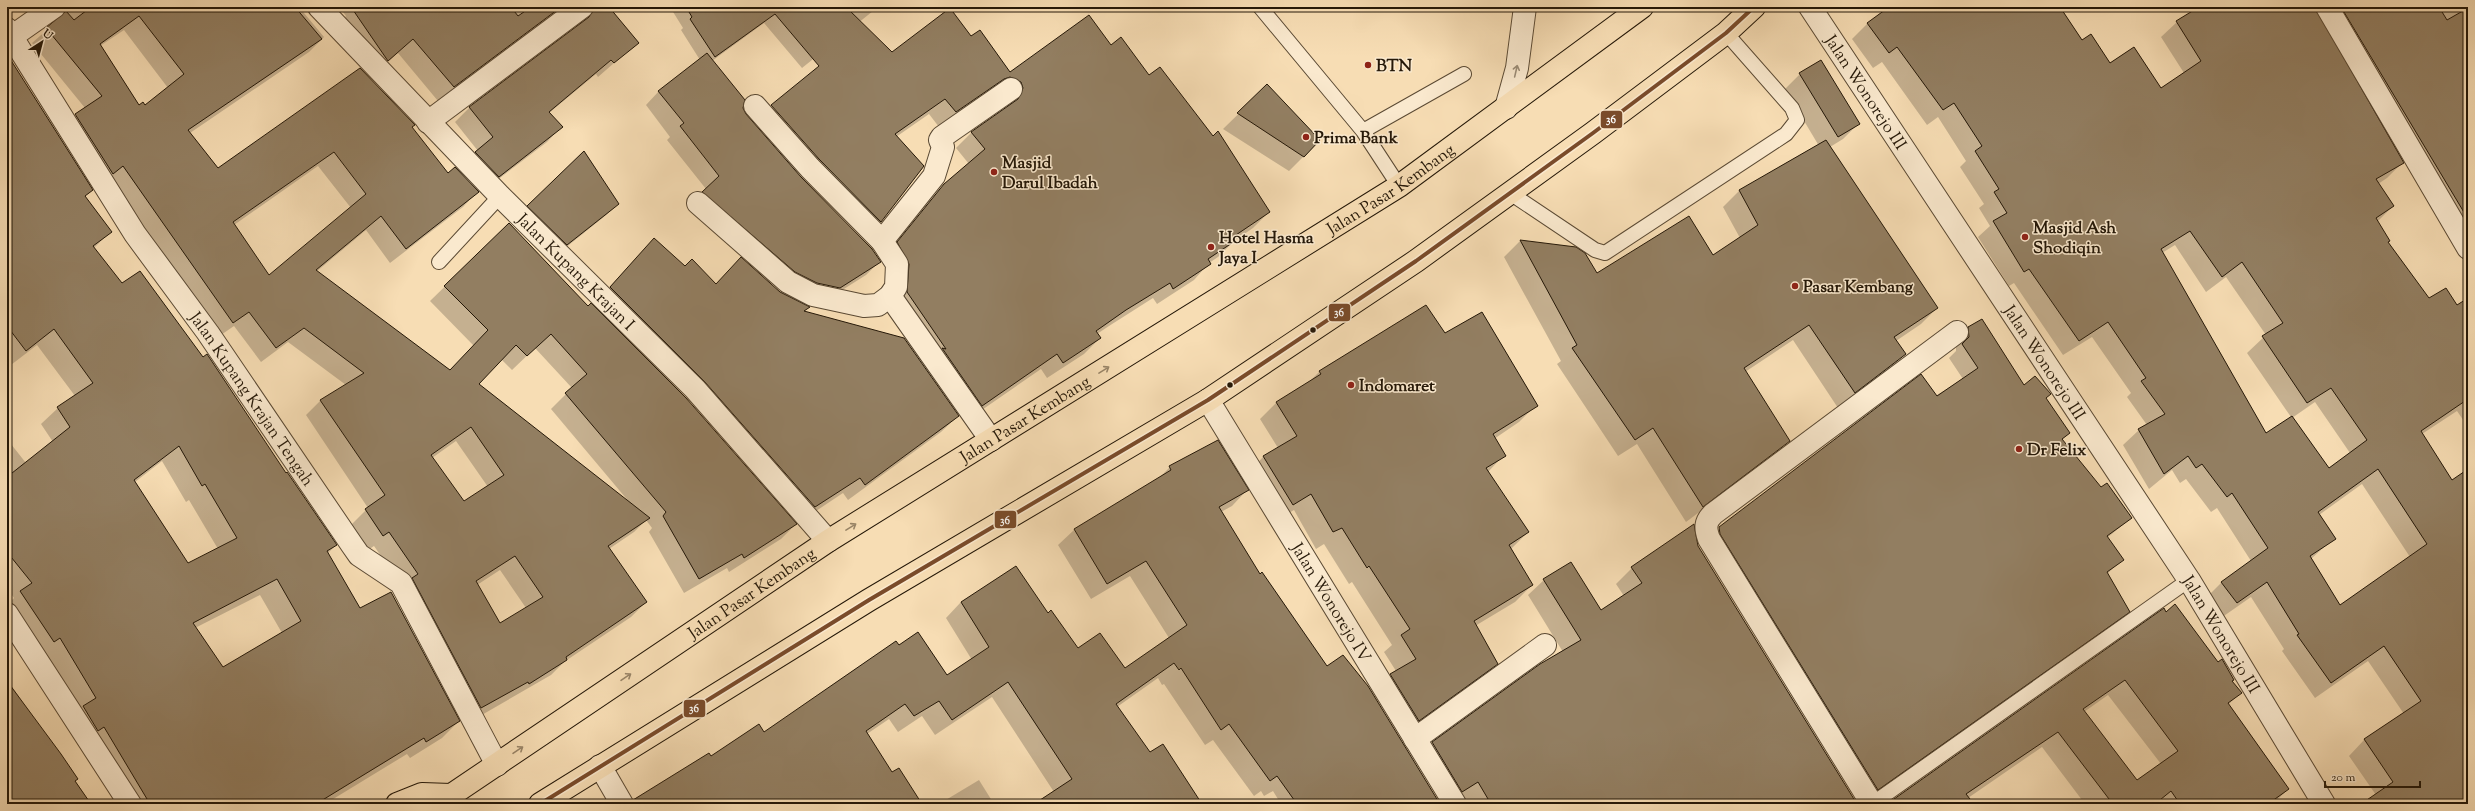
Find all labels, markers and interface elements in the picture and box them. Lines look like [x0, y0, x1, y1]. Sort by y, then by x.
north arrow [22, 22, 62, 62]
text: U [38, 25, 56, 44]
street label: Jalan Wonorejo III [1817, 30, 1912, 156]
place label: BTN [1376, 55, 1412, 79]
marker: BTN [1363, 60, 1373, 70]
one-way arrow [1512, 64, 1520, 77]
line badge: 36 [1600, 110, 1623, 129]
text: 36 [1606, 112, 1616, 128]
place label: Prima Bank [1314, 127, 1399, 151]
marker: Prima Bank [1301, 132, 1311, 142]
street label: Jalan Pasar Kembang [1322, 139, 1460, 242]
place label: Masjid Darul Ibadah [1002, 152, 1098, 196]
marker: Masjid Darul Ibadah [989, 167, 999, 177]
street label: Jalan Kupang Krajan I [510, 208, 640, 337]
place label: Masjid Ash Shodiqin [2033, 217, 2116, 261]
place label: Hotel Hasma Jaya I [1217, 227, 1314, 271]
marker: Masjid Ash Shodiqin [2020, 232, 2030, 242]
marker: Hotel Hasma Jaya I [1206, 242, 1216, 252]
place label: Pasar Kembang [1803, 276, 1914, 300]
marker: Pasar Kembang [1790, 281, 1800, 291]
street label: Jalan Wonorejo III [1996, 300, 2090, 426]
line badge: 36 [1328, 303, 1351, 322]
text: 36 [1334, 305, 1344, 321]
street label: Jalan Kupang Krajan Tengah [182, 307, 319, 492]
unlabelled marker [1308, 325, 1318, 335]
one-way arrow [1098, 366, 1109, 374]
street label: Jalan Pasar Kembang [955, 371, 1095, 471]
place label: Indomaret [1359, 375, 1435, 399]
unlabelled marker [1225, 380, 1235, 390]
marker: Indomaret [1346, 380, 1356, 390]
place label: Dr Felix [2027, 439, 2087, 463]
marker: Dr Felix [2014, 444, 2024, 454]
line badge: 36 [994, 510, 1017, 529]
text: 36 [1000, 513, 1010, 529]
one-way arrow [845, 523, 857, 531]
street label: Jalan Wonorejo IV [1284, 538, 1376, 668]
street label: Jalan Pasar Kembang [683, 543, 821, 647]
street label: Jalan Wonorejo III [2175, 571, 2265, 699]
one-way arrow [620, 673, 631, 681]
line badge: 36 [683, 699, 706, 718]
text: 36 [689, 701, 699, 717]
one-way arrow [513, 746, 524, 754]
scale bar [2325, 763, 2420, 789]
text: 20 m [2331, 769, 2356, 787]

